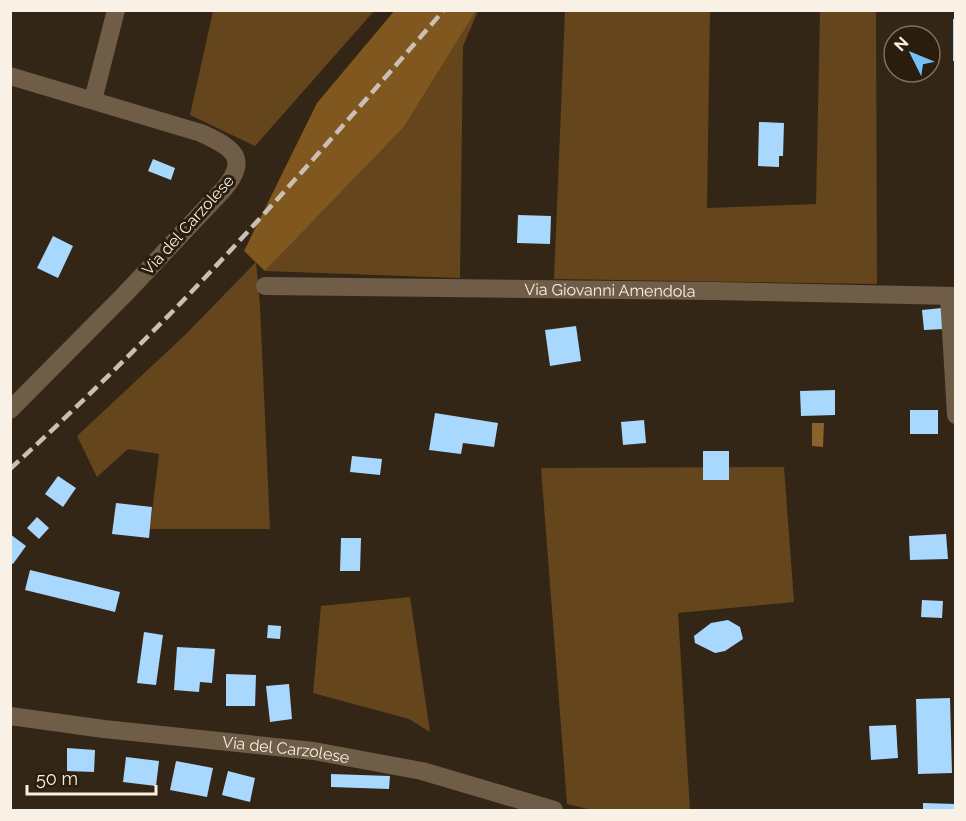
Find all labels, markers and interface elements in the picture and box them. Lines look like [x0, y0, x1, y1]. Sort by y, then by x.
north arrow [882, 24, 942, 84]
text: N [890, 33, 913, 55]
street label: Via del Carzolese [138, 171, 238, 279]
street label: Via Giovanni Amendola [524, 279, 696, 300]
street label: Via del Carzolese [221, 732, 351, 767]
scale bar [27, 758, 156, 796]
text: 50 m [36, 768, 78, 789]

